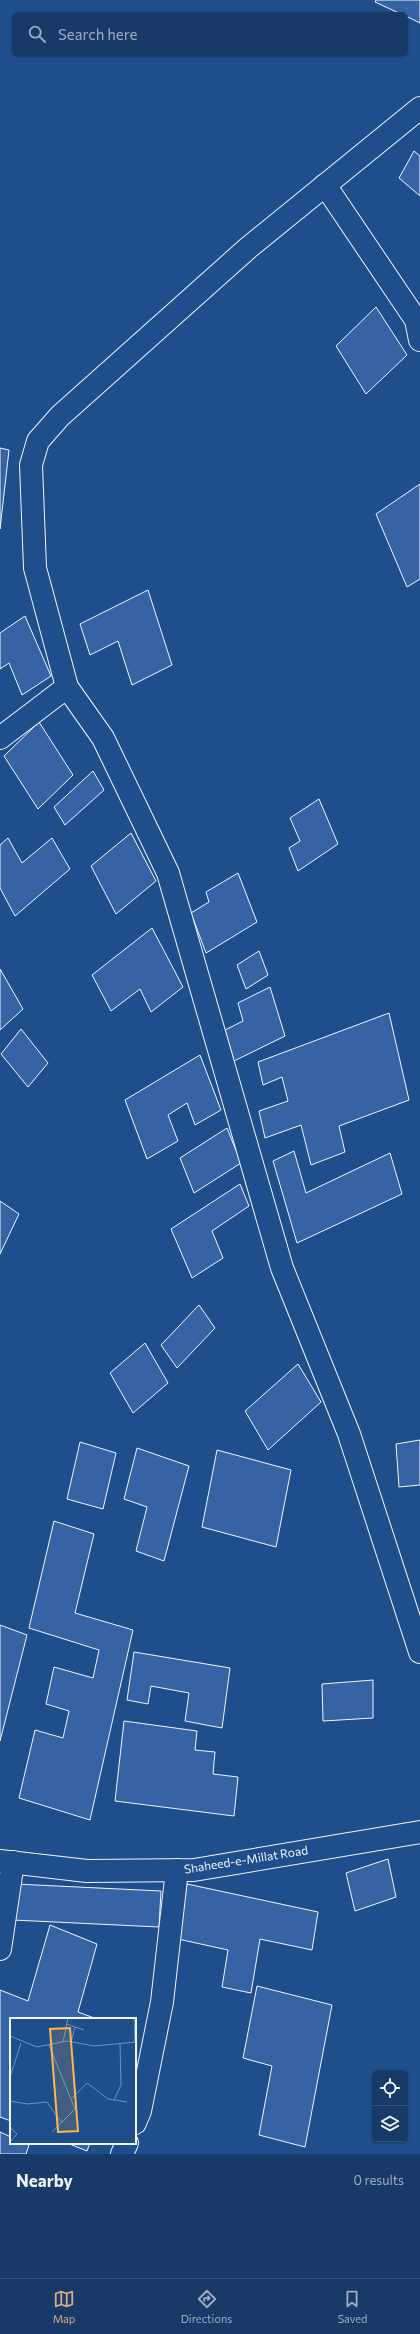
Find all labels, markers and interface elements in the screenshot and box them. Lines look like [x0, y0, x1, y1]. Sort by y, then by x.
search box [12, 12, 408, 56]
icon: search [26, 23, 48, 45]
text: Search here [58, 25, 137, 43]
street label: Shaheed-e-Millat Road [183, 1842, 309, 1876]
inset map [10, 2018, 136, 2144]
map controls [372, 2070, 408, 2142]
button: locate [372, 2070, 408, 2106]
button: layers [372, 2106, 408, 2142]
text: Nearby [16, 2170, 73, 2191]
text: 0 results [353, 2172, 404, 2188]
tab: Map [53, 2288, 75, 2325]
tab: Directions [181, 2288, 232, 2325]
tab: Saved [338, 2288, 367, 2325]

